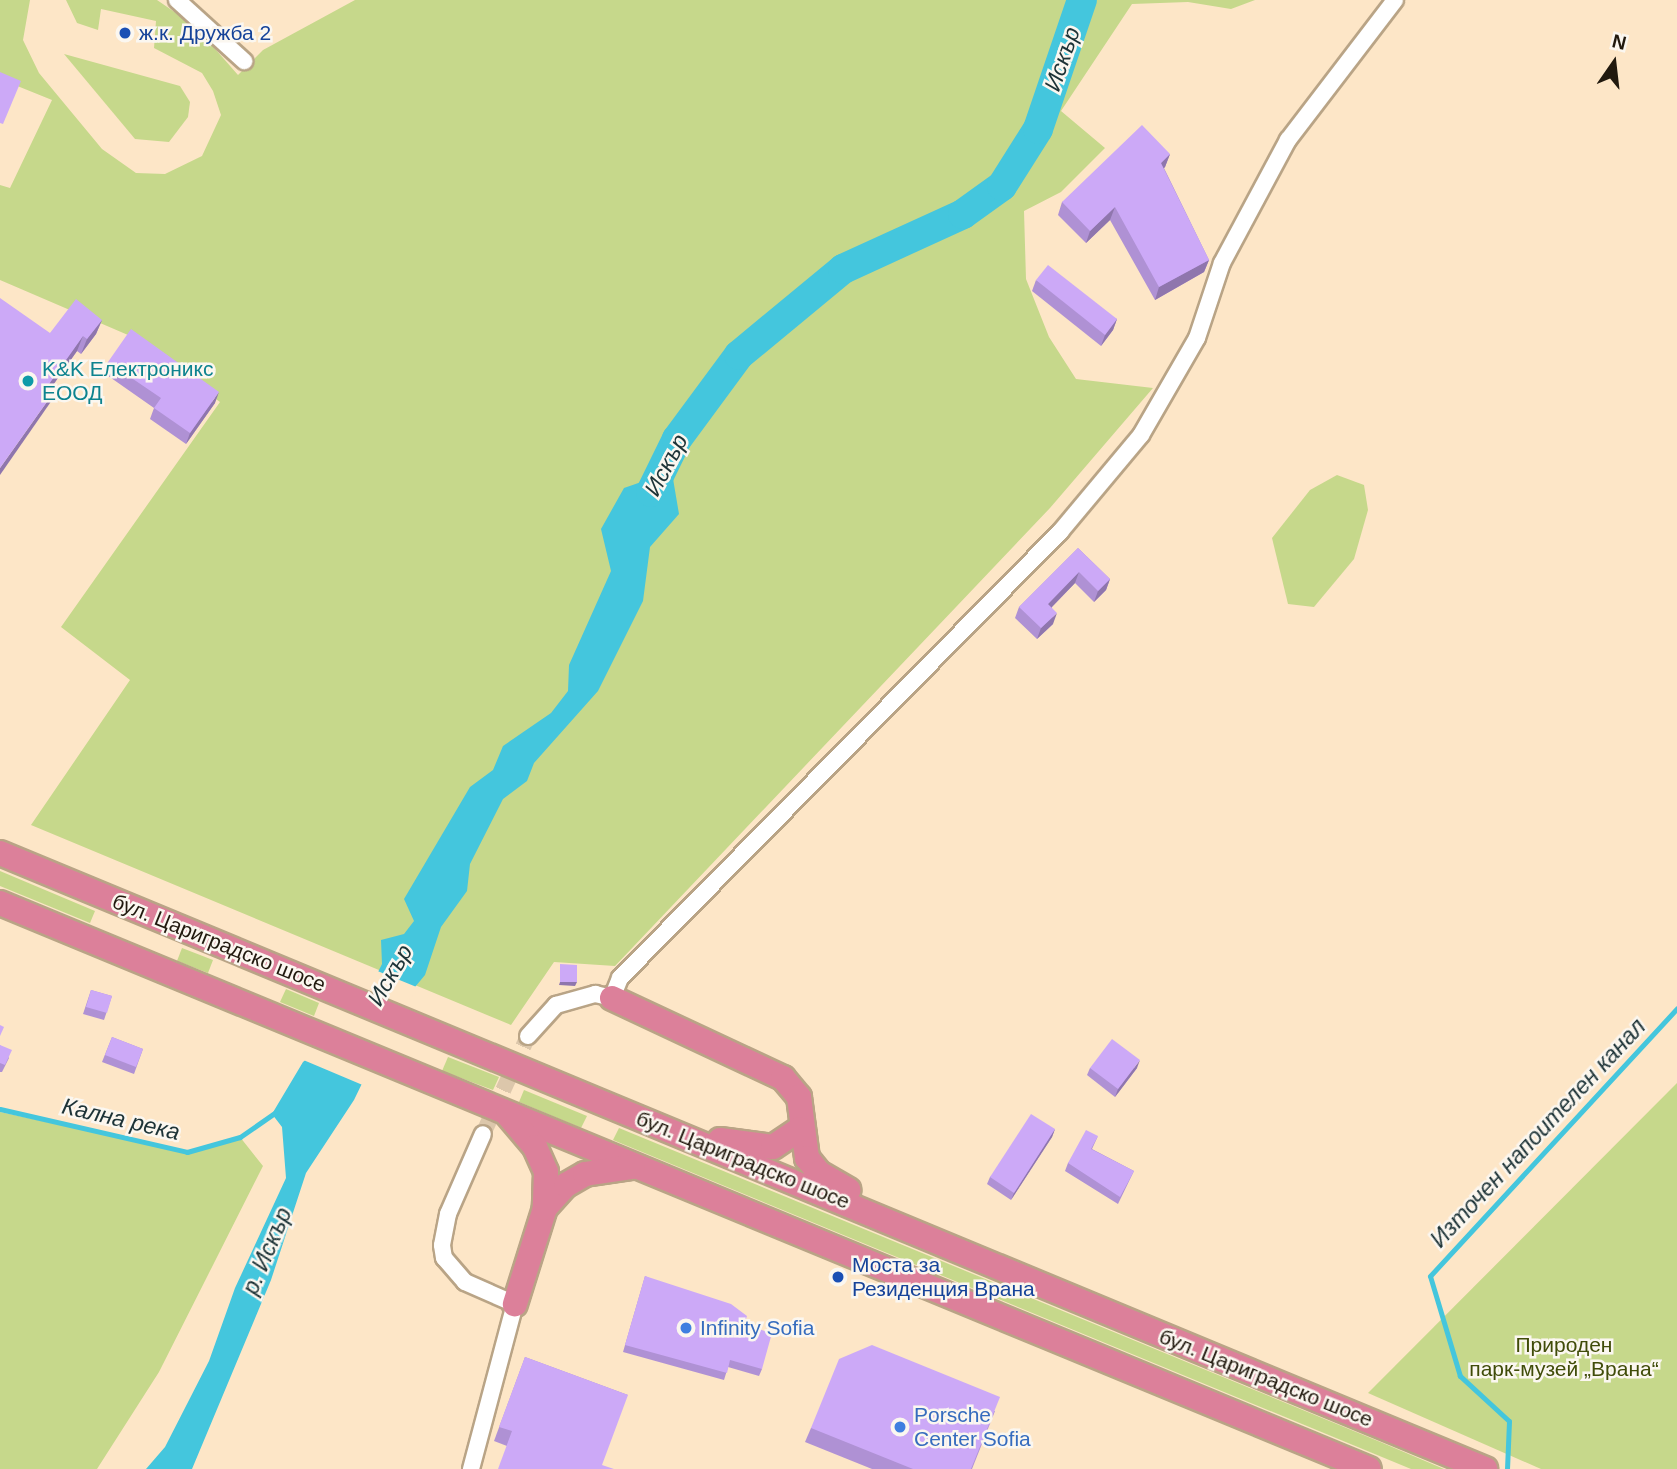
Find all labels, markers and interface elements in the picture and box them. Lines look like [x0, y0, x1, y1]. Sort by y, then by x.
place label: ж.к. Дружба 2 [139, 20, 271, 46]
water label: Искър [1038, 23, 1086, 95]
marker: ж.к. Дружба 2 [117, 25, 133, 41]
north arrow [1579, 28, 1649, 98]
text: N [1610, 30, 1628, 54]
place label: K&K Електроникс ЕООД [42, 356, 213, 406]
marker: K&K Електроникс ЕООД [20, 373, 36, 389]
water label: Искър [638, 429, 694, 501]
street label: бул. Цариградско шосе [109, 889, 329, 997]
water label: Искър [362, 940, 418, 1010]
water label: Източен напоителен канал [1425, 1013, 1651, 1253]
water label: Кална река [59, 1092, 183, 1146]
street label: бул. Цариградско шосе [633, 1106, 853, 1214]
water label: р. Искър [236, 1204, 298, 1298]
place label: Моста за Резиденция Врана [852, 1252, 1035, 1302]
marker: Моста за Резиденция Врана [830, 1269, 846, 1285]
place label: Infinity Sofia [700, 1315, 814, 1341]
marker: Infinity Sofia [678, 1320, 694, 1336]
street label: бул. Цариградско шосе [1156, 1324, 1376, 1432]
park label: Природен парк-музей „Врана“ [1469, 1332, 1659, 1382]
place label: Porsche Center Sofia [914, 1402, 1031, 1452]
marker: Porsche Center Sofia [892, 1419, 908, 1435]

